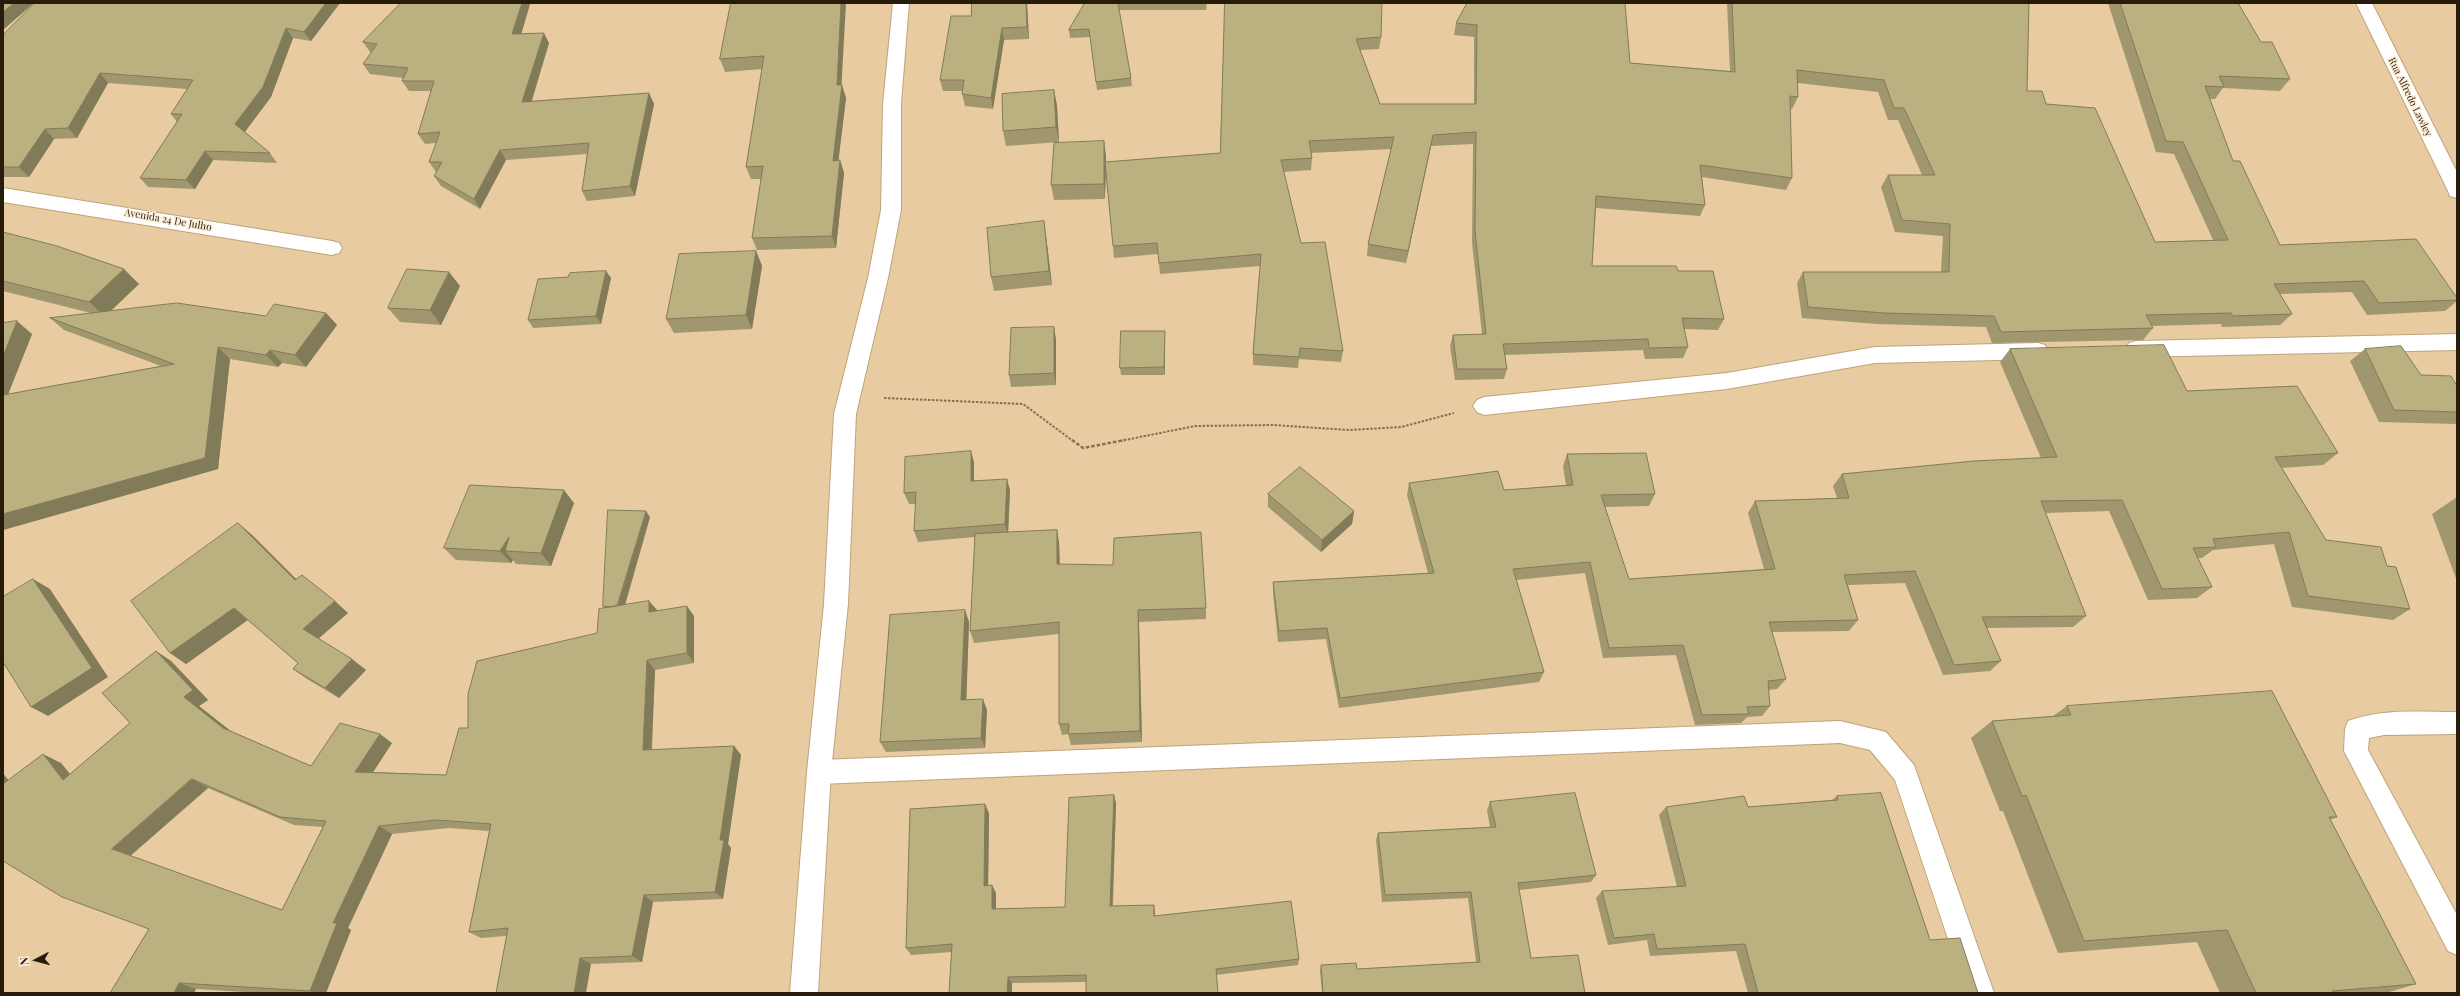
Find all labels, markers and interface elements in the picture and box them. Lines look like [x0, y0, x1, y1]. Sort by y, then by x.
street label: Rua Alfredo Lawley [2386, 56, 2434, 138]
street label: Avenida 24 De Julho [123, 206, 213, 234]
north arrow [16, 940, 56, 980]
text: N [16, 957, 31, 966]

